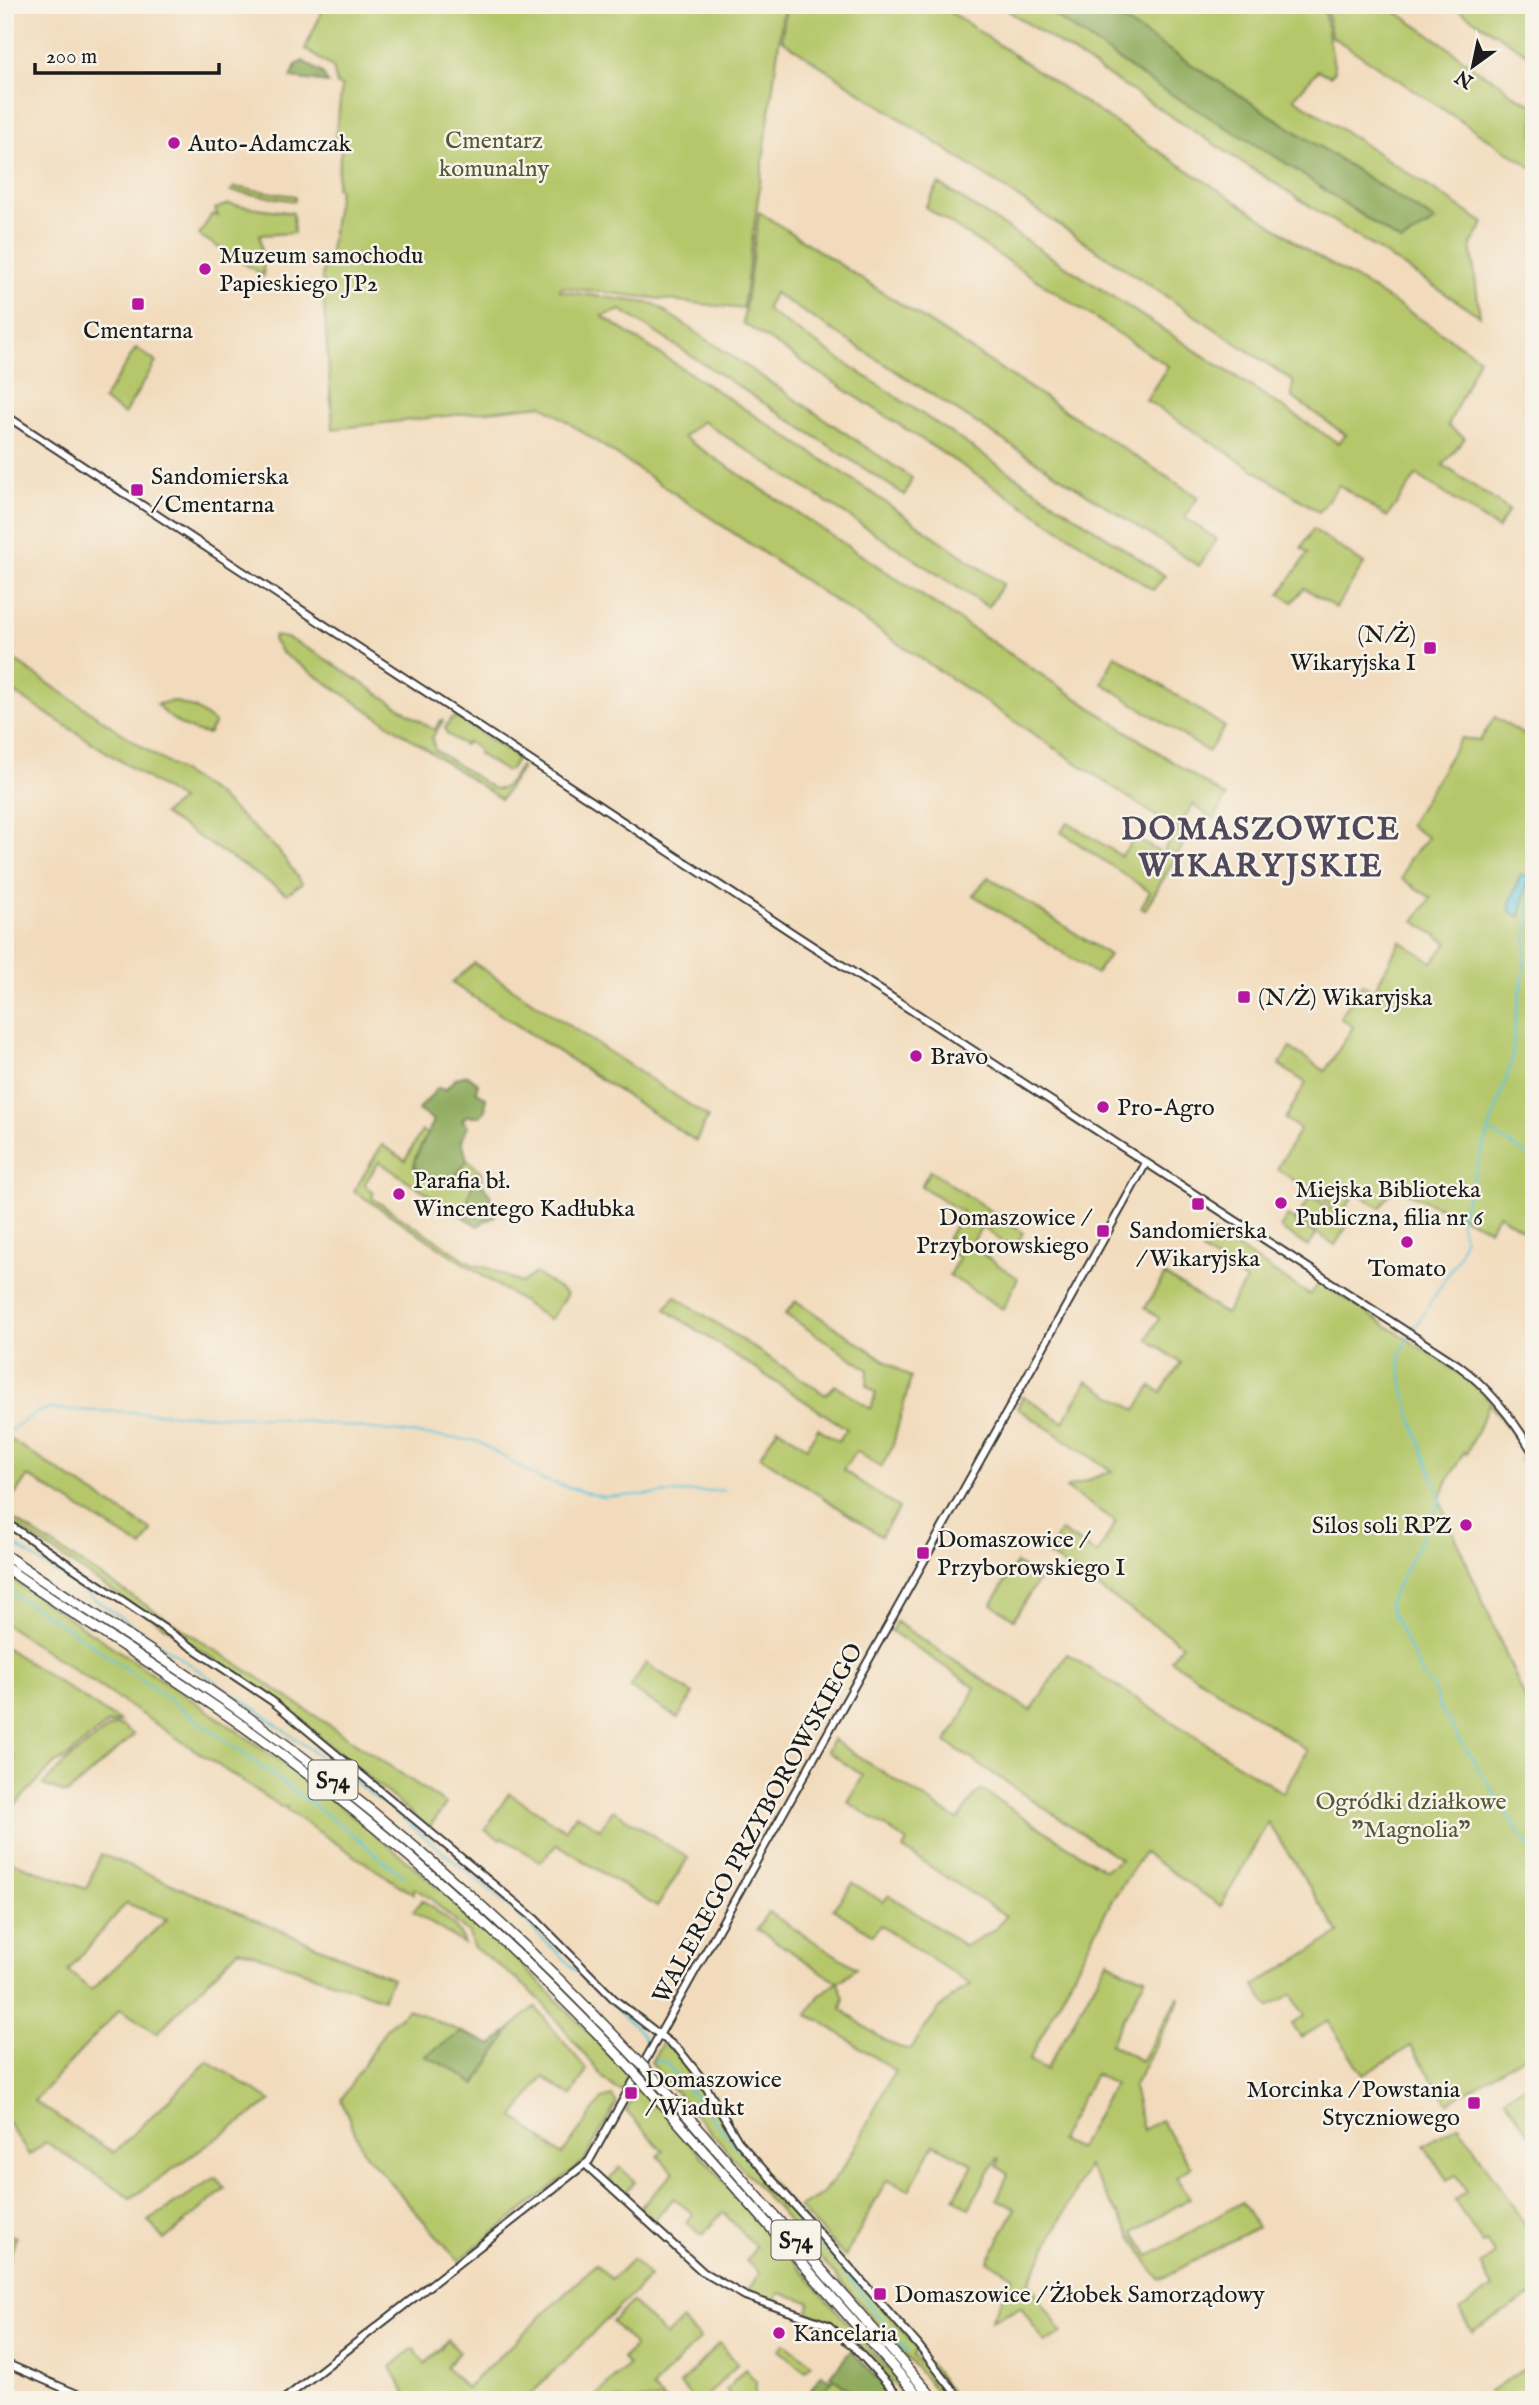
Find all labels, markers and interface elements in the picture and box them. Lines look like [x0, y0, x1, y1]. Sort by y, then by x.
scale bar [35, 32, 219, 76]
north arrow [1438, 32, 1508, 102]
text: 200 m [46, 44, 97, 71]
text: N [1451, 64, 1479, 94]
park label: Cmentarz komunalny [439, 126, 549, 185]
place label: Auto-Adamczak [187, 129, 352, 160]
marker: Auto-Adamczak [166, 135, 182, 151]
place label: Muzeum samochodu Papieskiego JP2 [219, 241, 423, 300]
marker: Muzeum samochodu Papieskiego JP2 [197, 261, 213, 277]
marker: Cmentarna [130, 296, 146, 312]
place label: Cmentarna [83, 316, 194, 347]
place label: Sandomierska / Cmentarna [151, 462, 289, 521]
marker: Sandomierska / Cmentarna [129, 482, 145, 498]
place label: (N/Ż) Wikaryjska I [1290, 620, 1416, 679]
marker: (N/Ż) Wikaryjska I [1422, 640, 1438, 656]
district label: DOMASZOWICE WIKARYJSKIE [1121, 810, 1401, 888]
place label: (N/Ż) Wikaryjska [1258, 983, 1433, 1014]
marker: (N/Ż) Wikaryjska [1236, 989, 1252, 1005]
place label: Bravo [930, 1042, 988, 1073]
marker: Bravo [908, 1048, 924, 1064]
place label: Pro-Agro [1117, 1093, 1215, 1124]
marker: Pro-Agro [1095, 1099, 1111, 1115]
place label: Parafia bł. Wincentego Kadłubka [413, 1166, 635, 1225]
place label: Miejska Biblioteka Publiczna, filia nr 6 [1295, 1175, 1484, 1234]
marker: Parafia bł. Wincentego Kadłubka [391, 1186, 407, 1202]
marker: Miejska Biblioteka Publiczna, filia nr 6 [1273, 1195, 1289, 1211]
marker: Sandomierska / Wikaryjska [1190, 1196, 1206, 1212]
place label: Domaszowice / Przyborowskiego [916, 1203, 1093, 1262]
place label: Sandomierska / Wikaryjska [1129, 1216, 1267, 1275]
marker: Domaszowice / Przyborowskiego [1095, 1223, 1111, 1239]
marker: Tomato [1399, 1234, 1415, 1250]
place label: Tomato [1368, 1254, 1446, 1285]
place label: Silos soli RPZ [1312, 1511, 1452, 1542]
marker: Silos soli RPZ [1458, 1517, 1474, 1533]
place label: Domaszowice / Przyborowskiego I [937, 1525, 1126, 1584]
marker: Domaszowice / Przyborowskiego I [915, 1545, 931, 1561]
street label: WALEREGO PRZYBOROWSKIEGO [646, 1638, 871, 2010]
road number: S74 [308, 1760, 358, 1800]
park label: Ogródki działkowe "Magnolia" [1315, 1787, 1507, 1846]
place label: Domaszowice / Wiadukt [645, 2065, 782, 2124]
place label: Morcinka / Powstania Styczniowego [1246, 2075, 1461, 2134]
marker: Domaszowice / Wiadukt [623, 2085, 639, 2101]
marker: Morcinka / Powstania Styczniowego [1466, 2095, 1482, 2111]
road number: S74 [772, 2220, 820, 2260]
place label: Domaszowice / Żłobek Samorządowy [894, 2280, 1265, 2311]
marker: Domaszowice / Żłobek Samorządowy [872, 2286, 888, 2302]
place label: Kancelaria [793, 2319, 898, 2350]
marker: Kancelaria [771, 2325, 787, 2341]

